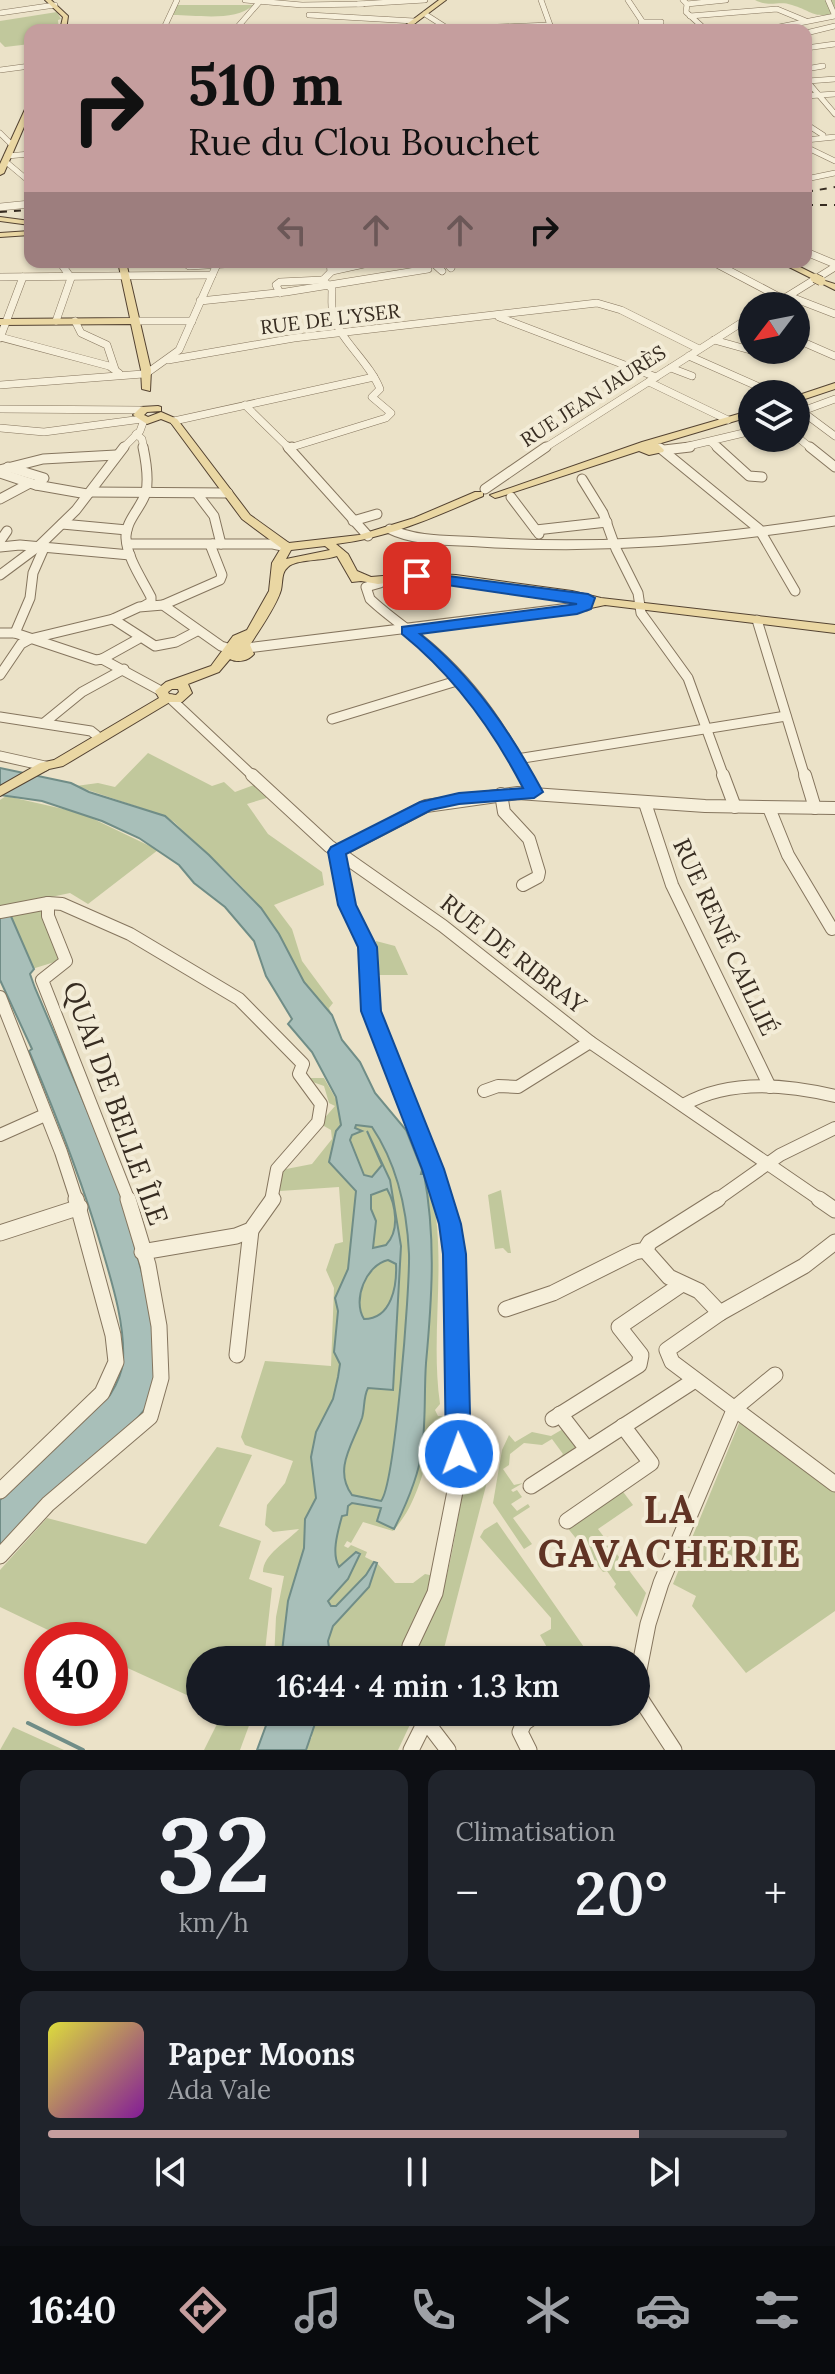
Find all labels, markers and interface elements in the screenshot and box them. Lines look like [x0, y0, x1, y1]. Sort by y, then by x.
text: 510 m [188, 49, 343, 120]
icon: right [56, 56, 160, 160]
text: Rue du Clou Bouchet [188, 119, 539, 165]
icon: left [270, 208, 314, 252]
icon: ahead [354, 208, 398, 252]
icon: ahead [438, 208, 482, 252]
icon: right [522, 208, 566, 252]
north arrow [738, 292, 810, 364]
map controls [738, 292, 810, 452]
street label: RUE DE L'YSER [259, 297, 402, 339]
street label: RUE JEAN JAURÈS [515, 339, 670, 452]
button: layers [738, 380, 810, 452]
pin [383, 542, 451, 610]
icon: arrive [395, 554, 439, 598]
street label: RUE RENÉ CAILLIÉ [666, 833, 785, 1040]
street label: RUE DE RIBRAY [434, 887, 593, 1021]
street label: QUAI DE BELLE ÎLE [55, 976, 177, 1230]
position arrow [417, 1412, 501, 1496]
district label: LA GAVACHERIE [538, 1485, 802, 1577]
speed limit sign: 40 [24, 1622, 128, 1726]
text: 16:44 · 4 min · 1.3 km [277, 1667, 559, 1705]
text: 32 [157, 1787, 271, 1920]
text: Climatisation [456, 1815, 616, 1848]
text: 20° [575, 1855, 668, 1931]
text: − [456, 1865, 479, 1921]
text: + [764, 1865, 787, 1921]
text: km/h [179, 1906, 249, 1939]
text: Paper Moons [168, 2035, 355, 2073]
text: Ada Vale [168, 2073, 271, 2106]
icon: previous [149, 2150, 193, 2194]
icon: pause [395, 2150, 439, 2194]
icon: next [642, 2150, 686, 2194]
icon: directions [175, 2282, 231, 2338]
icon: music [290, 2282, 346, 2338]
icon: phone [405, 2282, 461, 2338]
icon: climate [520, 2282, 576, 2338]
icon: car [635, 2282, 691, 2338]
icon: filters [749, 2282, 805, 2338]
text: 16:40 [29, 2287, 116, 2333]

